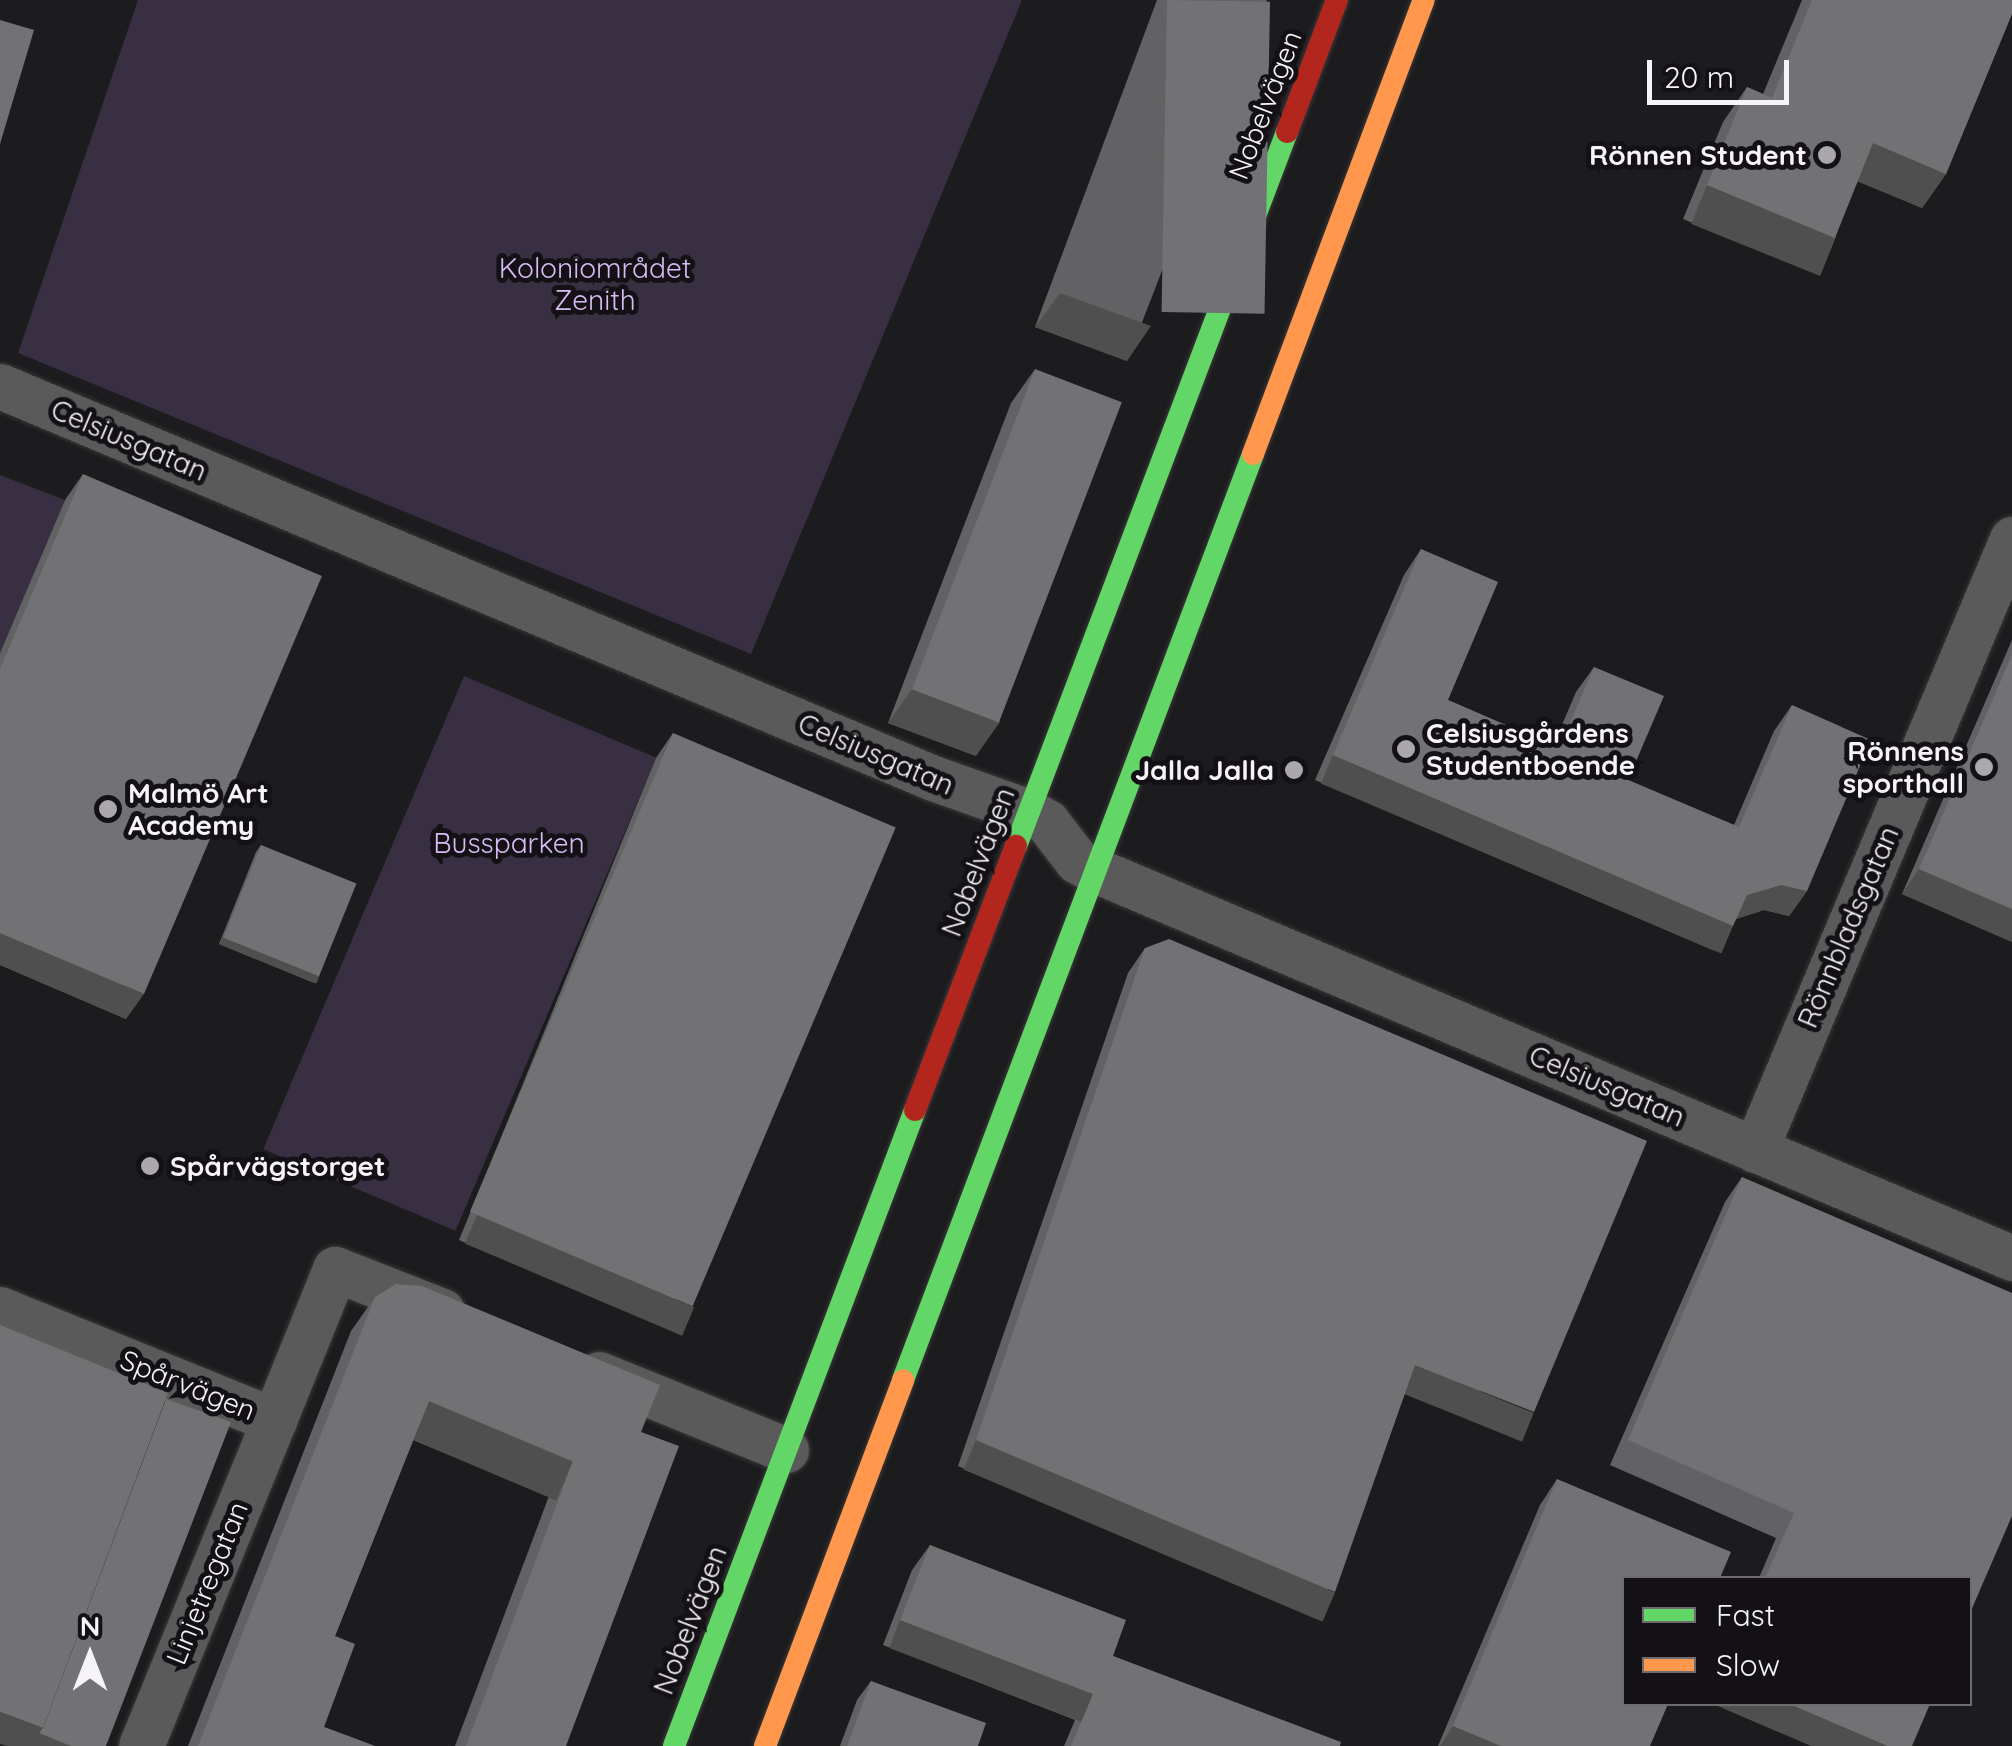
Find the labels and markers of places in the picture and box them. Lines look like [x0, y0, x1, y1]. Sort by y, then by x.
place label: Rönnen Student [1589, 138, 1807, 172]
marker: Rönnen Student [1816, 144, 1838, 166]
place label: Celsiusgårdens Studentboende [1426, 716, 1635, 782]
place label: Rönnens sporthall [1843, 734, 1964, 800]
marker: Celsiusgårdens Studentboende [1395, 738, 1417, 760]
place label: Jalla Jalla [1135, 753, 1274, 787]
marker: Rönnens sporthall [1973, 756, 1995, 778]
marker: Jalla Jalla [1283, 759, 1305, 781]
place label: Malmö Art Academy [128, 776, 269, 842]
marker: Malmö Art Academy [97, 798, 119, 820]
place label: Spårvägstorget [170, 1149, 386, 1183]
marker: Spårvägstorget [139, 1155, 161, 1177]

